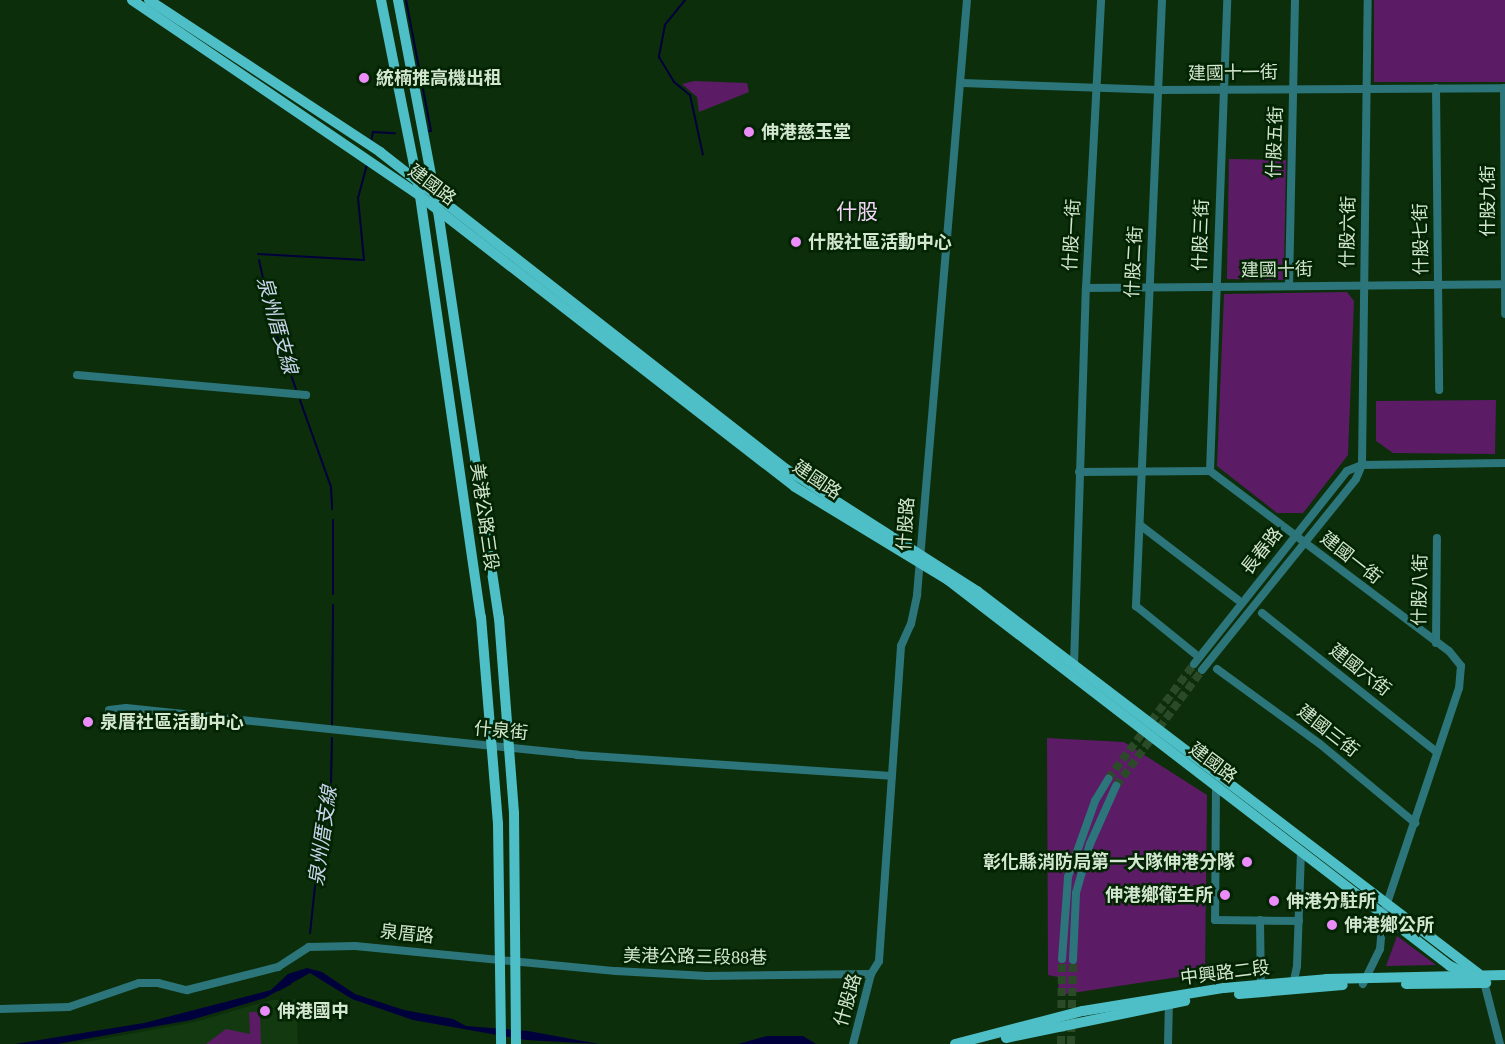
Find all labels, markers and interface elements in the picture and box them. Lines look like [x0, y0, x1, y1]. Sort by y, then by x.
street label: 建國十一街 [1188, 61, 1278, 85]
place label: 統楠推高機出租 [376, 67, 502, 89]
marker: 統楠推高機出租 [357, 71, 371, 85]
street label: 什股五街 [1263, 106, 1287, 178]
place label: 伸港慈玉堂 [761, 121, 851, 143]
marker: 伸港慈玉堂 [742, 125, 756, 139]
street label: 建國路 [404, 160, 460, 210]
street label: 什股九街 [1477, 165, 1499, 237]
street label: 什股六街 [1337, 196, 1359, 268]
street label: 什股一街 [1059, 198, 1085, 272]
district label: 什股 [836, 199, 878, 225]
street label: 什股三街 [1189, 199, 1213, 271]
street label: 什股七街 [1410, 203, 1432, 275]
street label: 什股二街 [1121, 225, 1147, 299]
place label: 什股社區活動中心 [808, 231, 952, 253]
marker: 什股社區活動中心 [789, 235, 803, 249]
street label: 建國十街 [1241, 259, 1313, 281]
water label: 泉州厝支線 [252, 274, 302, 376]
street label: 建國路 [789, 456, 845, 504]
street label: 美港公路三段 [466, 462, 502, 572]
street label: 什股路 [893, 496, 919, 552]
street label: 長春路 [1237, 523, 1287, 579]
street label: 建國一街 [1316, 527, 1386, 589]
street label: 什股八街 [1409, 554, 1431, 626]
street label: 建國六街 [1325, 639, 1395, 701]
street label: 建國三街 [1293, 700, 1363, 762]
place label: 泉厝社區活動中心 [100, 711, 244, 733]
marker: 泉厝社區活動中心 [81, 715, 95, 729]
street label: 什泉街 [473, 718, 529, 744]
street label: 建國路 [1185, 738, 1241, 788]
water label: 泉州厝支線 [304, 785, 342, 887]
place label: 彰化縣消防局第一大隊伸港分隊 [983, 851, 1235, 873]
marker: 彰化縣消防局第一大隊伸港分隊 [1240, 855, 1254, 869]
place label: 伸港鄉衛生所 [1105, 884, 1213, 906]
marker: 伸港鄉衛生所 [1218, 888, 1232, 902]
place label: 伸港分駐所 [1286, 890, 1376, 912]
marker: 伸港分駐所 [1267, 894, 1281, 908]
place label: 伸港鄉公所 [1344, 914, 1434, 936]
marker: 伸港鄉公所 [1325, 918, 1339, 932]
street label: 泉厝路 [379, 920, 435, 948]
street label: 美港公路三段88巷 [623, 945, 767, 969]
street label: 中興路二段 [1179, 957, 1271, 989]
street label: 什股路 [830, 971, 866, 1029]
place label: 伸港國中 [277, 1000, 349, 1022]
marker: 伸港國中 [258, 1004, 272, 1018]

